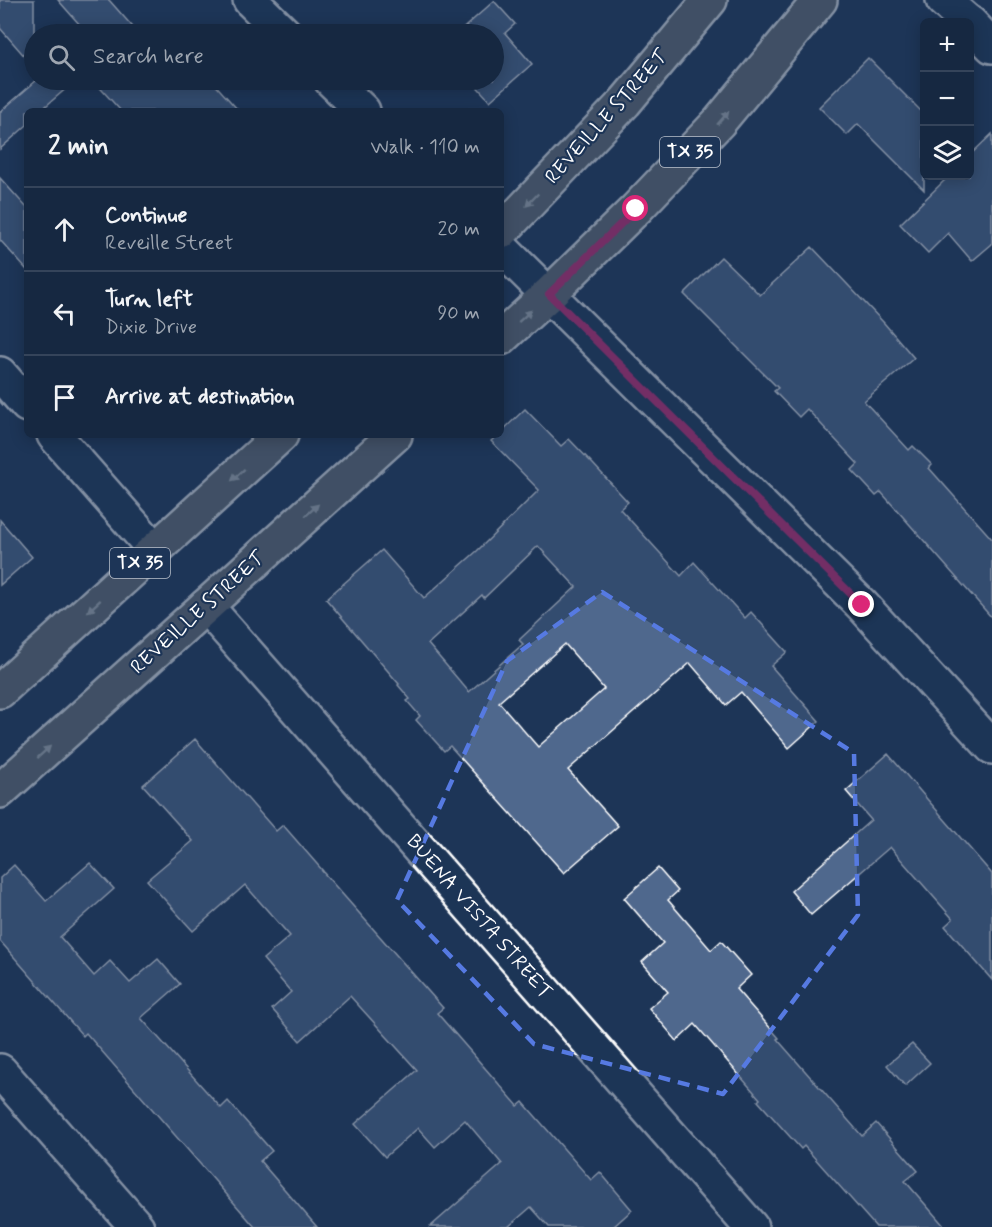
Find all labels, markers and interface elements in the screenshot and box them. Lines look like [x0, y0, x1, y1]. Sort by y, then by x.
map controls [920, 18, 974, 180]
button: + [920, 18, 974, 72]
search box [24, 24, 504, 90]
icon: search [45, 41, 78, 74]
text: Search here [93, 43, 204, 71]
street label: REVEILLE STREET [539, 43, 676, 190]
button: − [920, 72, 974, 126]
one-way arrow [716, 110, 729, 126]
button: layers [920, 126, 974, 180]
text: 2 min [48, 130, 109, 164]
text: Walk · 110 m [371, 134, 480, 161]
road number: TX 35 [660, 137, 720, 167]
one-way arrow [525, 193, 539, 207]
route start [622, 195, 648, 221]
text: Continue [105, 202, 187, 230]
icon: ahead [48, 213, 81, 246]
text: 20 m [437, 216, 480, 243]
text: Reveille Street [105, 230, 233, 257]
text: Turn left [105, 286, 193, 314]
icon: left [48, 297, 81, 330]
text: 90 m [437, 300, 480, 327]
one-way arrow [517, 310, 532, 323]
text: Dixie Drive [105, 314, 197, 341]
icon: arrive [48, 381, 81, 414]
text: Arrive at destination [105, 383, 295, 411]
one-way arrow [231, 467, 245, 481]
one-way arrow [304, 504, 319, 517]
street label: REVEILLE STREET [125, 544, 272, 681]
road number: TX 35 [110, 548, 170, 578]
route end [848, 591, 874, 617]
one-way arrow [86, 599, 101, 613]
one-way arrow [36, 745, 51, 759]
street label: BUENA VISTA STREET [400, 829, 558, 1005]

